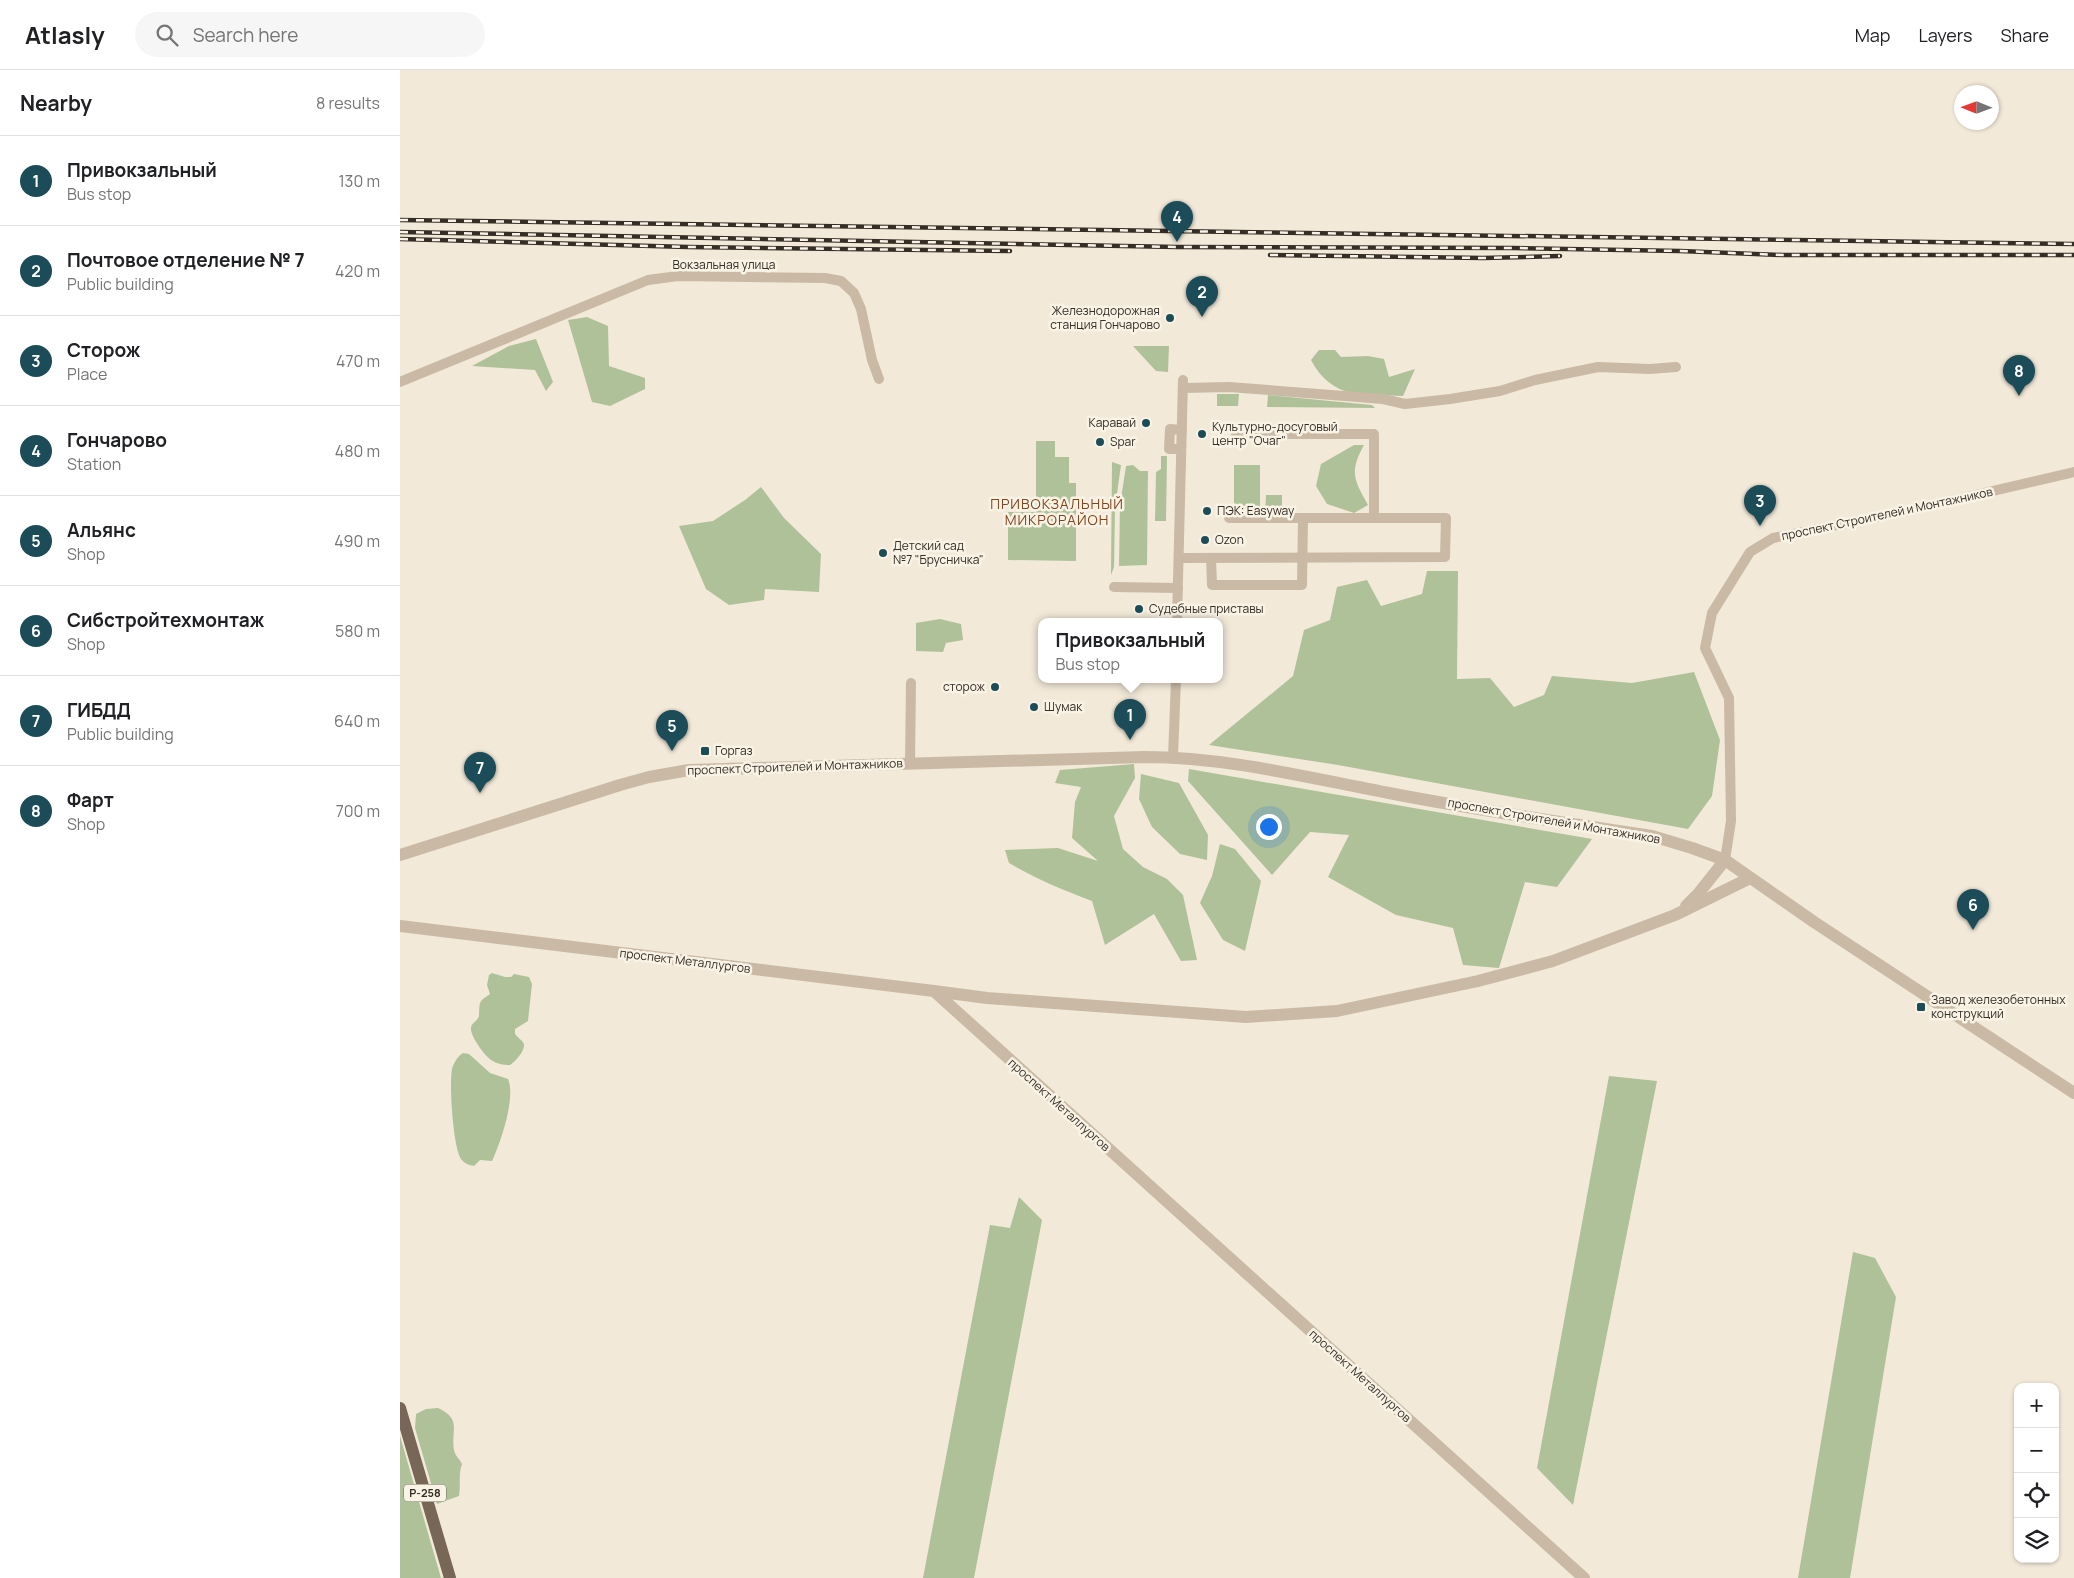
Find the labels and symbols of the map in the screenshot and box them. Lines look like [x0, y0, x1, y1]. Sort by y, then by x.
north arrow [1954, 85, 1999, 130]
pin: 4 [1161, 201, 1193, 242]
street label: Вокзальная улица [673, 256, 775, 273]
pin: 2 [1186, 276, 1218, 317]
place label: Железнодорожная станция Гончарово [1050, 302, 1160, 333]
marker: Железнодорожная станция Гончарово [1164, 312, 1176, 324]
pin: 8 [2003, 355, 2035, 396]
place label: Каравай [1089, 414, 1136, 431]
marker: Каравай [1140, 417, 1152, 429]
place label: Культурно-досуговый центр "Очаг" [1212, 418, 1338, 449]
marker: Культурно-досуговый центр "Очаг" [1196, 428, 1208, 440]
place label: Spar [1110, 433, 1136, 450]
marker: Spar [1094, 436, 1106, 448]
street label: проспект Строителей и Монтажников [1780, 483, 1995, 544]
pin: 3 [1744, 485, 1776, 526]
district label: ПРИВОКЗАЛЬНЫЙ МИКРОРАЙОН [990, 494, 1124, 529]
place label: ПЭК: Easyway [1217, 502, 1295, 519]
marker: ПЭК: Easyway [1201, 505, 1213, 517]
place label: Ozon [1215, 531, 1244, 548]
marker: Ozon [1199, 534, 1211, 546]
place label: Детский сад №7 "Брусничка" [893, 537, 984, 568]
marker: Детский сад №7 "Брусничка" [877, 547, 889, 559]
place label: Судебные приставы [1149, 600, 1264, 617]
marker: Судебные приставы [1133, 603, 1145, 615]
place label: сторож [943, 678, 986, 695]
marker: сторож [989, 681, 1001, 693]
place label: Шумак [1044, 698, 1083, 715]
pin: 1 [1114, 699, 1146, 740]
marker: Шумак [1028, 701, 1040, 713]
pin: 5 [656, 710, 688, 751]
place label: Горгаз [715, 742, 753, 759]
marker: Горгаз [699, 745, 711, 757]
pin: 7 [464, 752, 496, 793]
street label: проспект Строителей и Монтажников [687, 754, 904, 779]
street label: проспект Строителей и Монтажников [1446, 793, 1662, 848]
your location [1256, 814, 1282, 840]
pin: 6 [1957, 889, 1989, 930]
street label: проспект Металлургов [619, 944, 752, 977]
place label: Завод железобетонных конструкций [1931, 991, 2066, 1022]
marker: Завод железобетонных конструкций [1915, 1001, 1927, 1013]
street label: проспект Металлургов [1005, 1054, 1114, 1155]
street label: проспект Металлургов [1306, 1325, 1415, 1426]
road number: Р-258 [404, 1485, 446, 1502]

